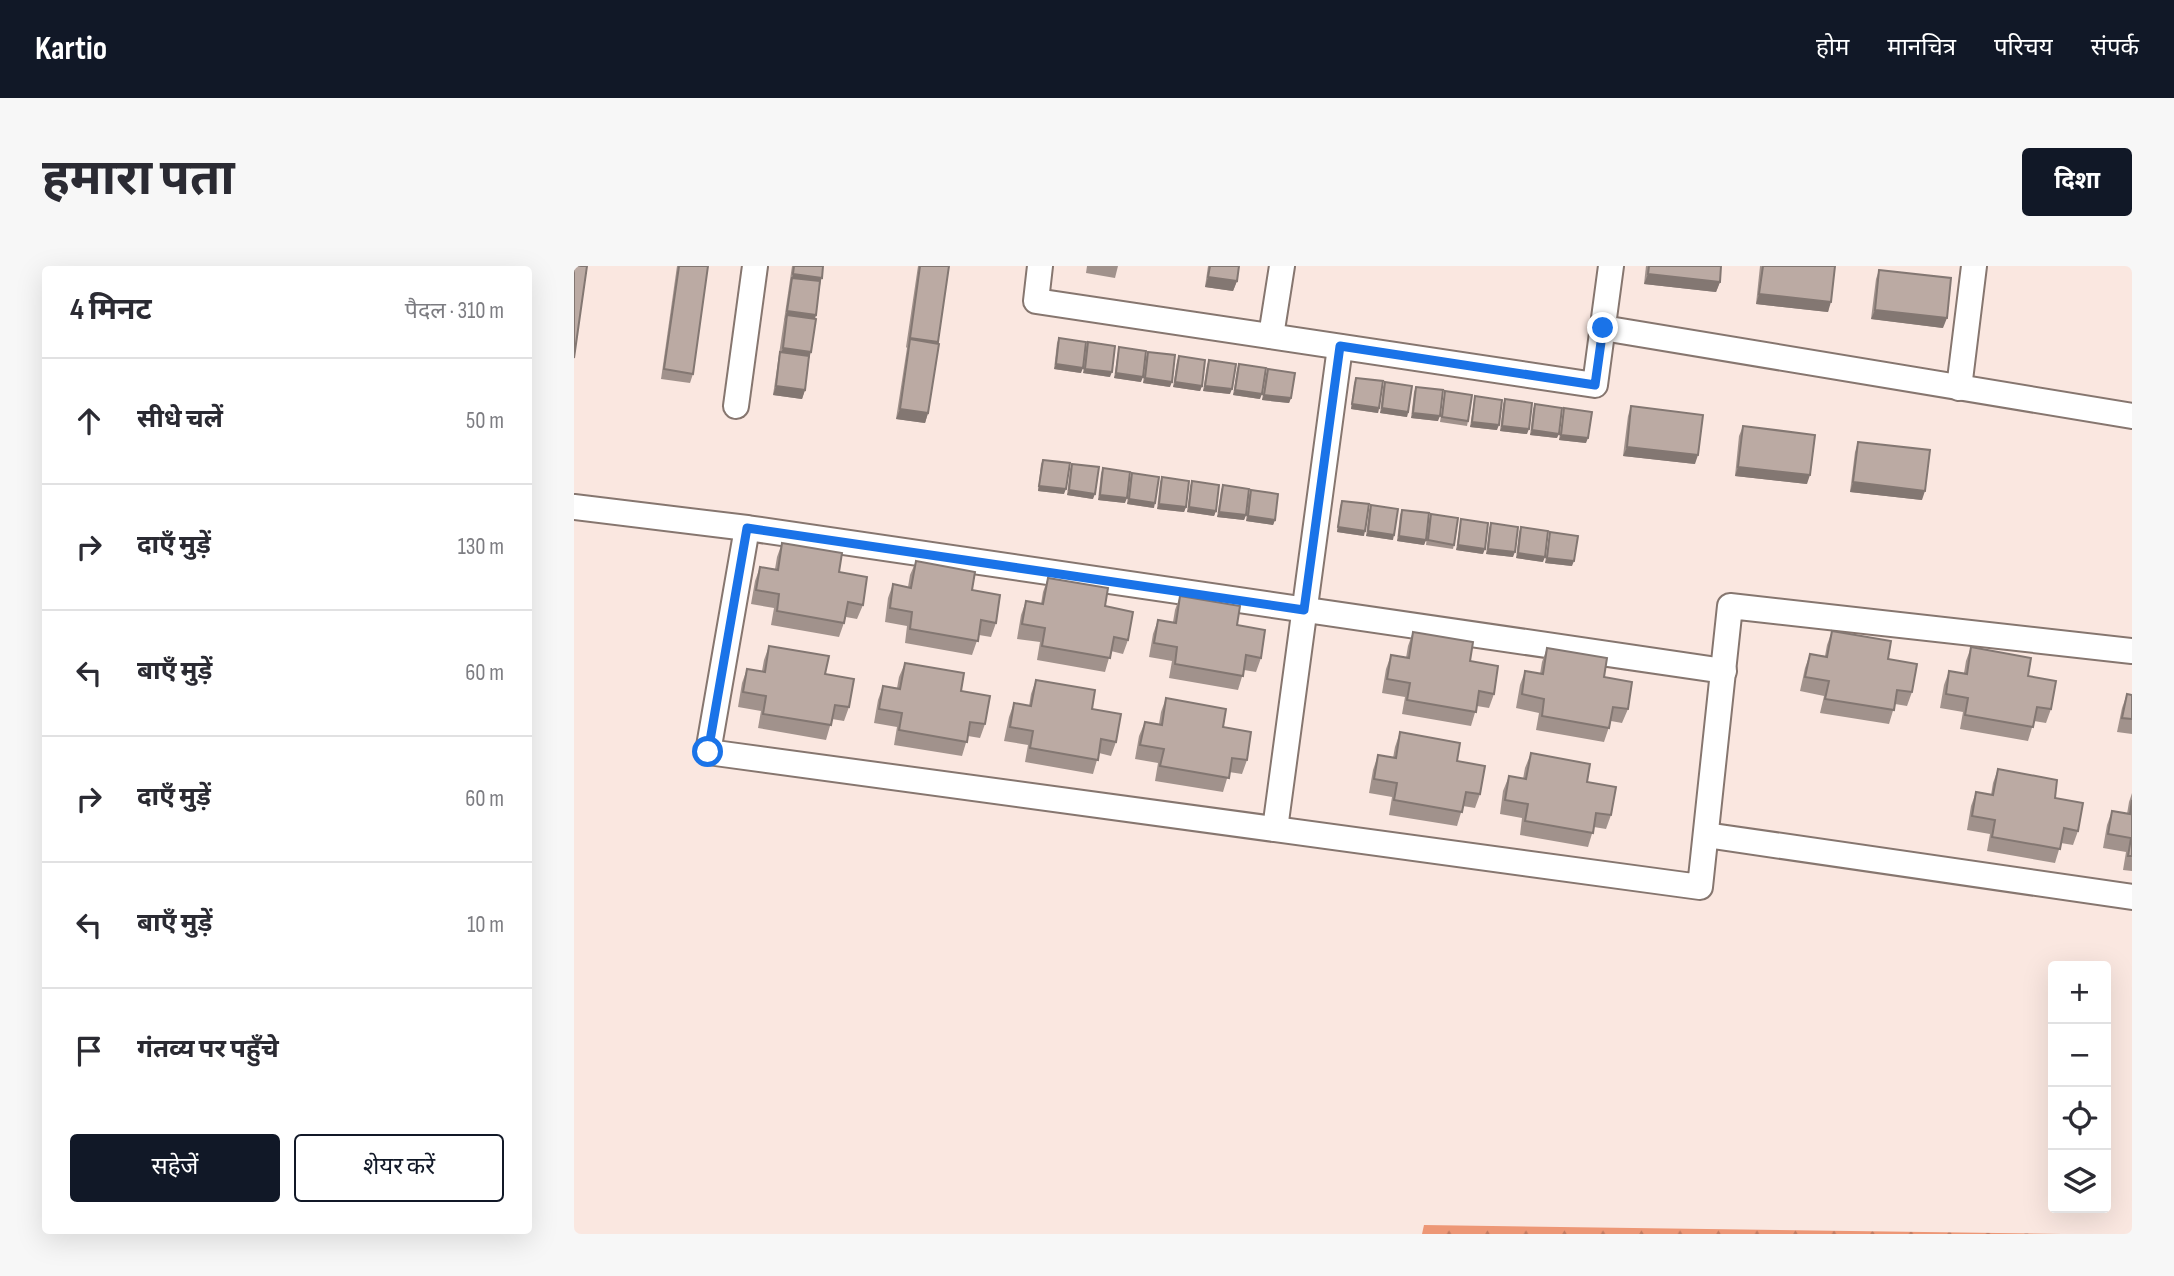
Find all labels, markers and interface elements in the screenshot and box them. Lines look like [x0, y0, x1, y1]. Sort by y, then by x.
text: Kartio [35, 29, 107, 69]
text: होम [1816, 33, 1849, 62]
text: मानचित्र [1887, 33, 1956, 62]
text: परिचय [1994, 33, 2053, 62]
text: संपर्क [2091, 33, 2139, 62]
button: दिशा [2022, 148, 2132, 216]
text: हमारा पता [42, 150, 235, 209]
text: 4 मिनट [70, 292, 152, 328]
text: पैदल · 310 m [405, 297, 504, 325]
route end [1587, 312, 1618, 343]
icon: ahead [70, 402, 108, 440]
text: सीधे चलें [137, 404, 223, 435]
text: 50 m [466, 407, 504, 435]
icon: right [70, 528, 108, 566]
text: दाएँ मुड़ें [137, 530, 211, 561]
text: 130 m [458, 533, 504, 561]
icon: left [70, 654, 108, 692]
text: बाएँ मुड़ें [137, 656, 212, 687]
text: 60 m [465, 659, 504, 687]
route start [692, 736, 723, 767]
icon: right [70, 780, 108, 818]
text: दाएँ मुड़ें [137, 782, 211, 813]
text: 60 m [465, 785, 504, 813]
icon: left [70, 906, 108, 944]
text: बाएँ मुड़ें [137, 908, 212, 939]
text: 10 m [467, 911, 504, 939]
map controls [2048, 961, 2111, 1213]
button: + [2048, 961, 2111, 1024]
button: − [2048, 1024, 2111, 1087]
icon: arrive [70, 1032, 108, 1070]
text: गंतव्य पर पहुँचे [137, 1034, 279, 1065]
button: locate [2048, 1087, 2111, 1150]
button: सहेजें [70, 1134, 280, 1202]
button: शेयर करें [294, 1134, 504, 1202]
button: layers [2048, 1150, 2111, 1213]

